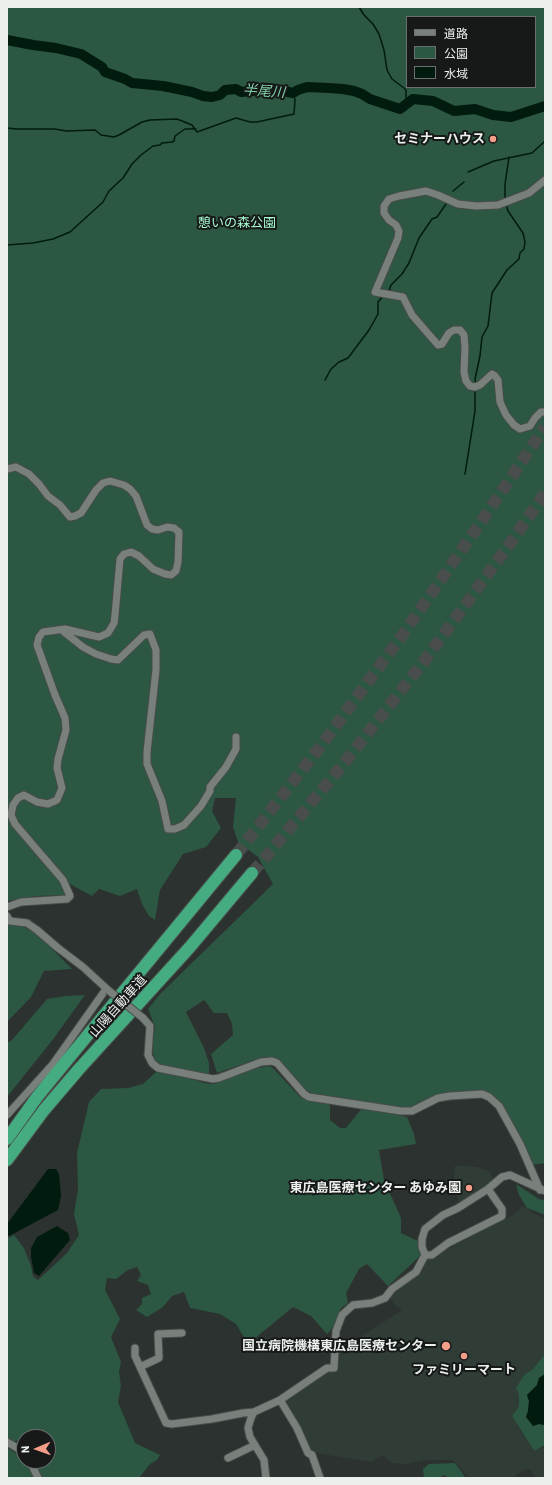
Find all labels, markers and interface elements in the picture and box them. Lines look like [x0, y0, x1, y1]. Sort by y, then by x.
legend [406, 16, 536, 88]
text: 道路 [444, 26, 468, 40]
text: 公園 [444, 46, 468, 60]
text: 水域 [444, 66, 468, 80]
water label: 半尾川 [242, 81, 286, 101]
place label: セミナーハウス [394, 131, 485, 147]
marker: セミナーハウス [488, 134, 498, 144]
park label: 憩いの森公園 [198, 215, 276, 231]
street label: 山陽自動車道 [86, 972, 150, 1040]
place label: 東広島医療センター あゆみ園 [289, 1180, 461, 1196]
marker: 東広島医療センター あゆみ園 [464, 1183, 474, 1193]
place label: 国立病院機構東広島医療センター [242, 1338, 437, 1354]
marker: 国立病院機構東広島医療センター [440, 1340, 452, 1352]
marker: ファミリーマート [459, 1351, 469, 1361]
place label: ファミリーマート [412, 1362, 516, 1378]
north arrow [16, 1429, 56, 1469]
text: N [18, 1446, 31, 1453]

